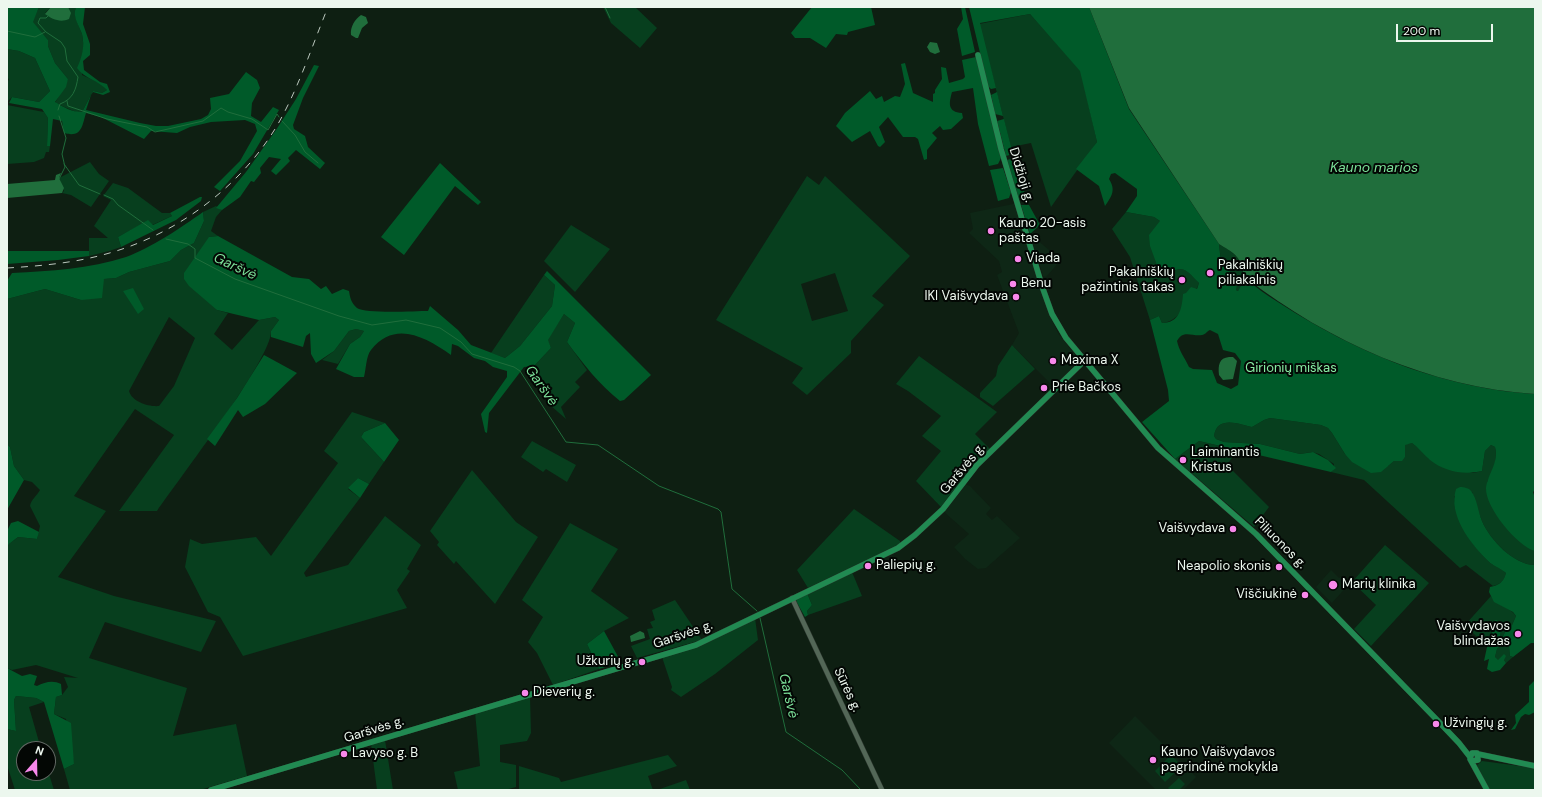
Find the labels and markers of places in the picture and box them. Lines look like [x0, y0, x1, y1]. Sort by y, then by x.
place label: Kauno 20-asis paštas [999, 216, 1086, 247]
marker: Kauno 20-asis paštas [986, 226, 996, 236]
place label: Viada [1026, 251, 1060, 267]
marker: Viada [1013, 254, 1023, 264]
place label: Pakalniškių piliakalnis [1218, 258, 1283, 289]
place label: Pakalniškių pažintinis takas [1081, 265, 1174, 296]
marker: Pakalniškių piliakalnis [1205, 268, 1215, 278]
marker: Pakalniškių pažintinis takas [1177, 275, 1187, 285]
place label: Benu [1021, 276, 1051, 292]
marker: Benu [1008, 279, 1018, 289]
place label: IKI Vaišvydava [924, 289, 1008, 305]
marker: IKI Vaišvydava [1011, 292, 1021, 302]
place label: Maxima X [1061, 353, 1119, 369]
marker: Maxima X [1048, 356, 1058, 366]
place label: Prie Bačkos [1052, 380, 1121, 396]
marker: Prie Bačkos [1039, 383, 1049, 393]
place label: Laiminantis Kristus [1191, 445, 1259, 476]
marker: Laiminantis Kristus [1178, 455, 1188, 465]
place label: Vaišvydava [1159, 521, 1225, 537]
marker: Vaišvydava [1228, 524, 1238, 534]
place label: Paliepių g. [876, 558, 936, 574]
place label: Neapolio skonis [1177, 559, 1271, 575]
marker: Paliepių g. [863, 561, 873, 571]
marker: Neapolio skonis [1274, 562, 1284, 572]
place label: Marių klinika [1342, 577, 1416, 593]
marker: Marių klinika [1327, 579, 1339, 591]
place label: Viščiukinė [1236, 587, 1297, 603]
marker: Viščiukinė [1300, 590, 1310, 600]
place label: Vaišvydavos blindažas [1436, 619, 1510, 650]
marker: Vaišvydavos blindažas [1513, 629, 1523, 639]
place label: Užkurių g. [577, 654, 634, 670]
marker: Užkurių g. [637, 657, 647, 667]
place label: Dieverių g. [533, 685, 595, 701]
marker: Dieverių g. [520, 688, 530, 698]
place label: Užvingių g. [1444, 716, 1507, 732]
marker: Užvingių g. [1431, 719, 1441, 729]
place label: Kauno Vaišvydavos pagrindinė mokykla [1161, 745, 1278, 776]
place label: Lavyso g. B [352, 746, 418, 762]
marker: Lavyso g. B [339, 749, 349, 759]
marker: Kauno Vaišvydavos pagrindinė mokykla [1148, 755, 1158, 765]

